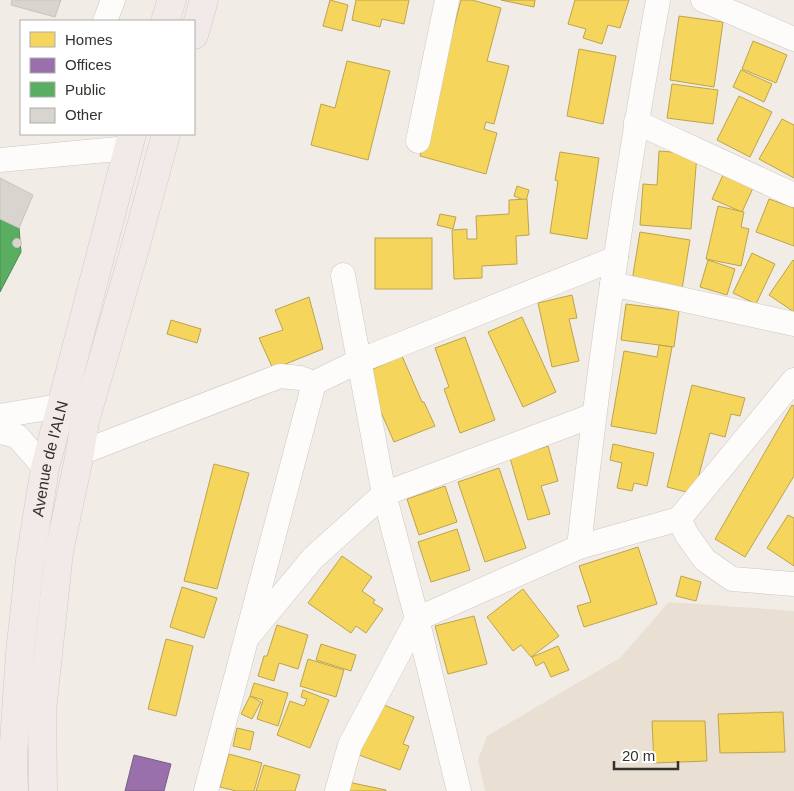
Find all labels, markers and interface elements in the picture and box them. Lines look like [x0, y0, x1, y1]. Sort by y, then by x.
legend [20, 20, 195, 135]
text: Homes [65, 31, 113, 48]
text: Offices [65, 56, 111, 73]
text: Public [65, 81, 106, 98]
text: Other [65, 106, 103, 123]
street label: Avenue de l'ALN [29, 399, 71, 518]
scale bar [614, 738, 678, 770]
text: 20 m [622, 747, 655, 764]

